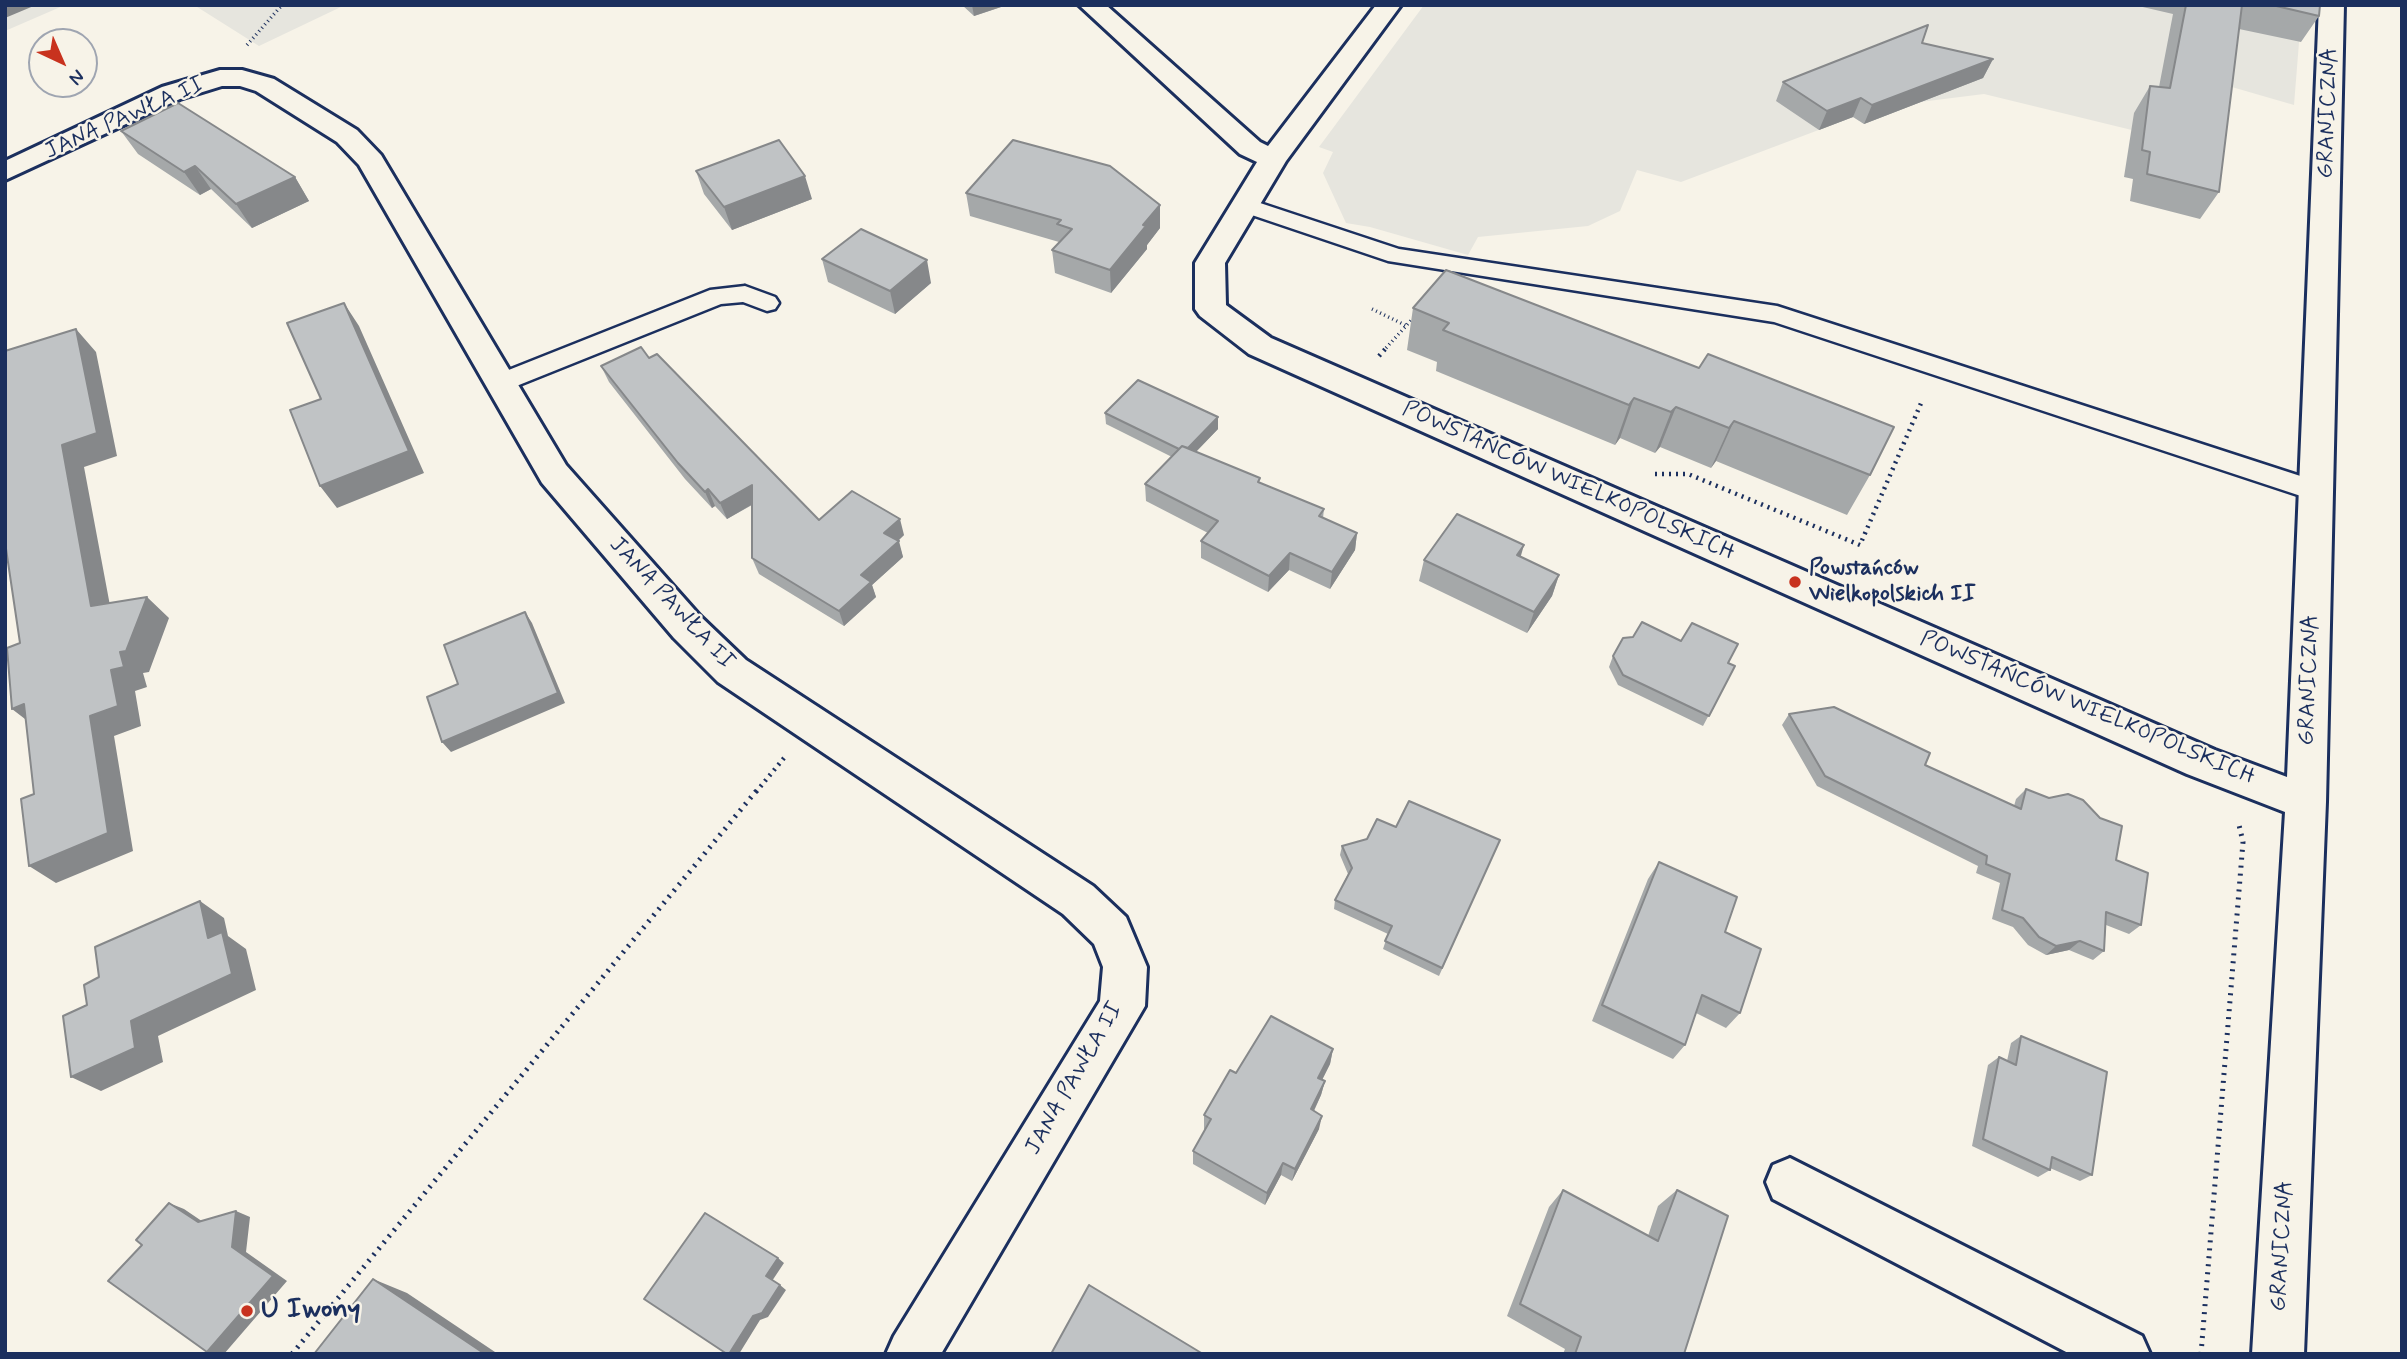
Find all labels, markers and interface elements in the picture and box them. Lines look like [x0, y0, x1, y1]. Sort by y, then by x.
north arrow [28, 28, 98, 98]
street label: GRANICZNA [2313, 47, 2345, 179]
street label: JANA PAWŁA II [41, 71, 209, 167]
street label: POWSTAŃCÓW WIELKOPOLSKICH [1397, 396, 1739, 568]
street label: JANA PAWŁA II [602, 532, 740, 676]
place label: Powstańców Wielkopolskich II [1809, 555, 1976, 609]
marker: Powstańców Wielkopolskich II [1787, 574, 1803, 590]
street label: GRANICZNA [2294, 614, 2326, 746]
street label: POWSTAŃCÓW WIELKOPOLSKICH [1915, 626, 2259, 792]
street label: JANA PAWŁA II [1020, 998, 1130, 1160]
street label: GRANICZNA [2266, 1180, 2300, 1312]
place label: U Iwony [261, 1294, 360, 1328]
marker: U Iwony [239, 1303, 255, 1319]

